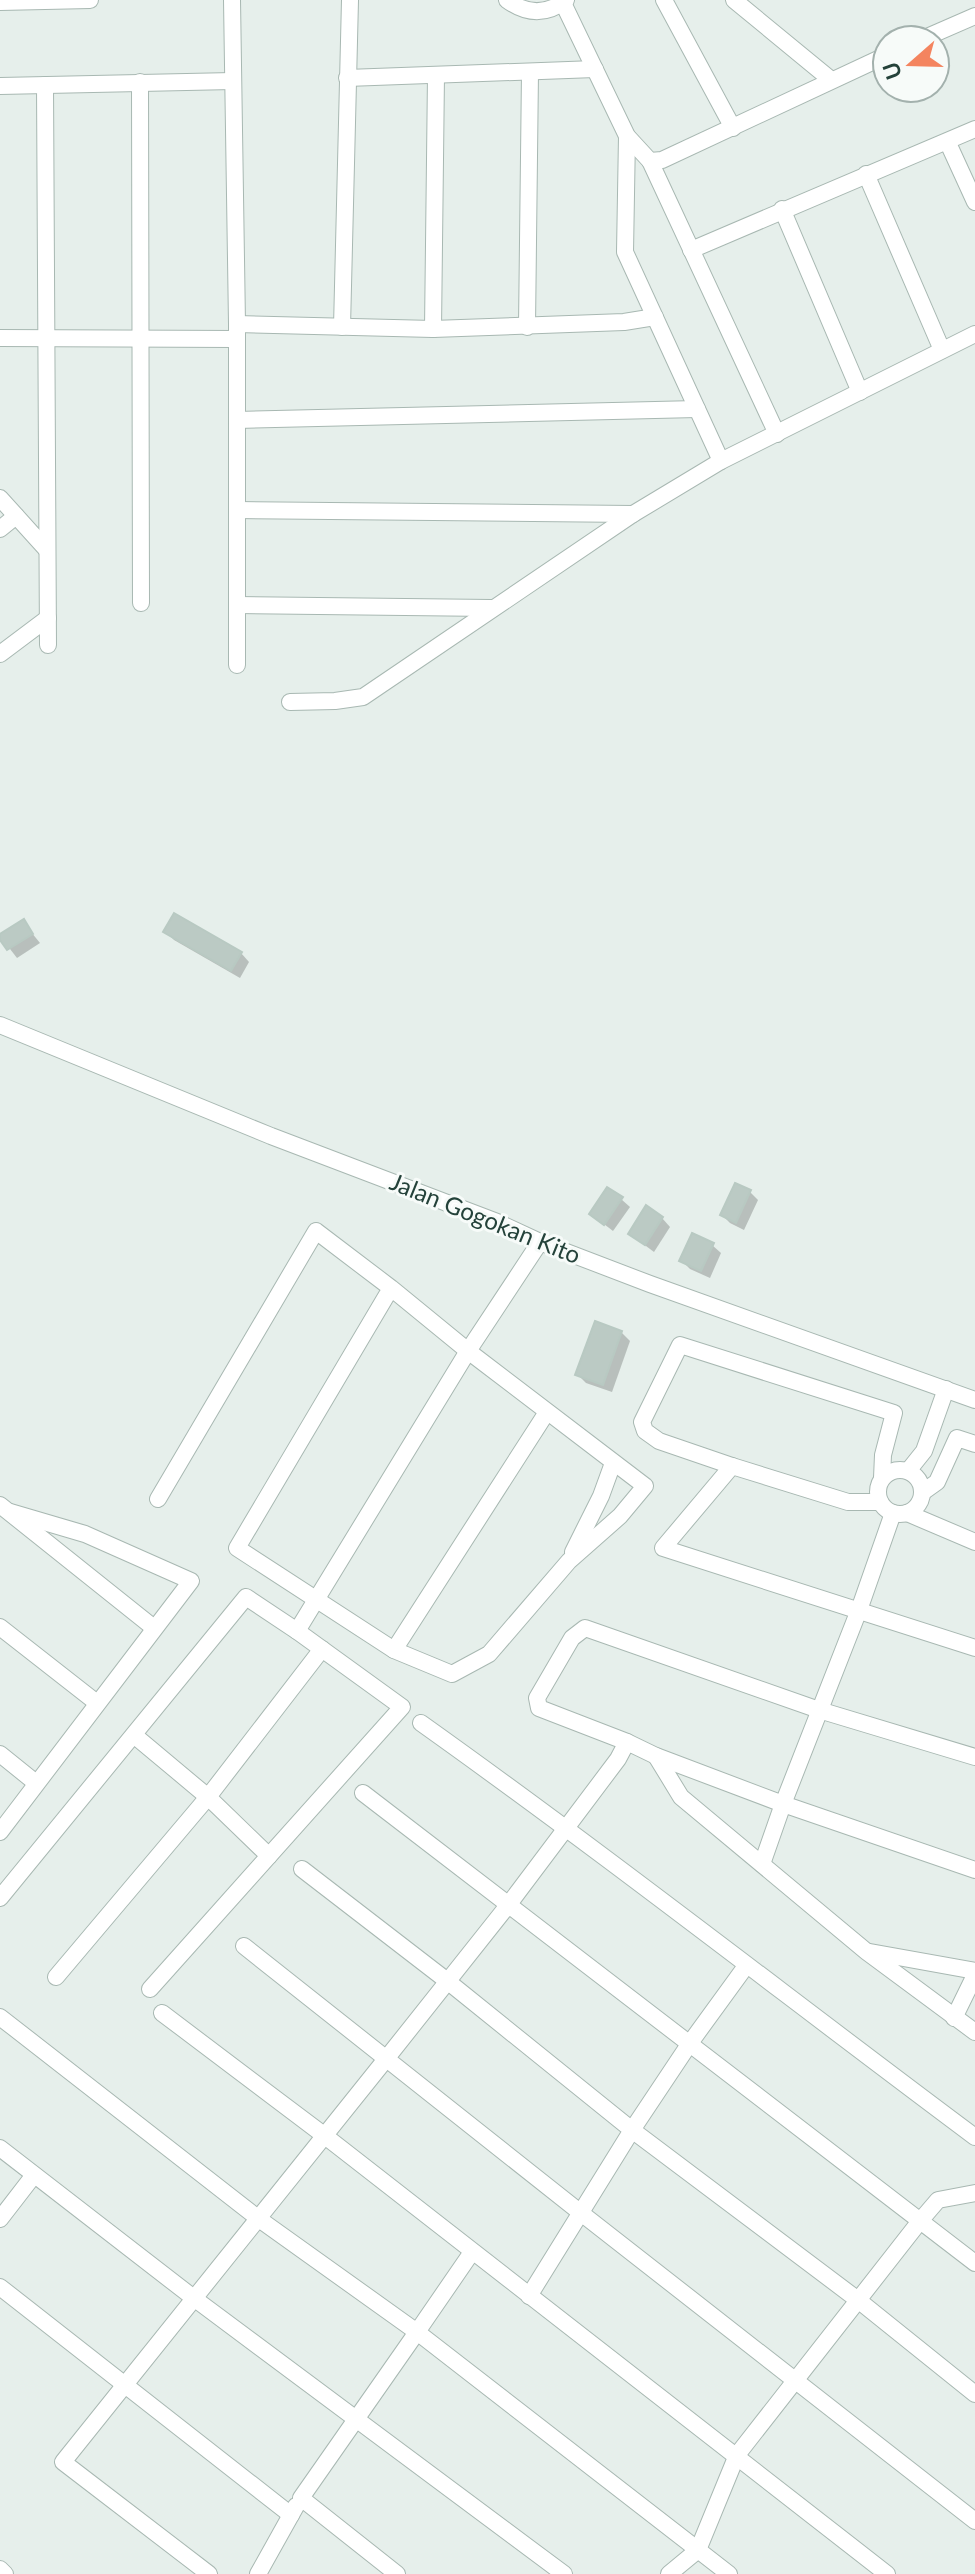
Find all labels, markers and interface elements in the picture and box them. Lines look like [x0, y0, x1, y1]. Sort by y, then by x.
north arrow [871, 24, 951, 104]
text: U [876, 59, 907, 83]
street label: Jalan Gogokan Kito [386, 1166, 585, 1269]

